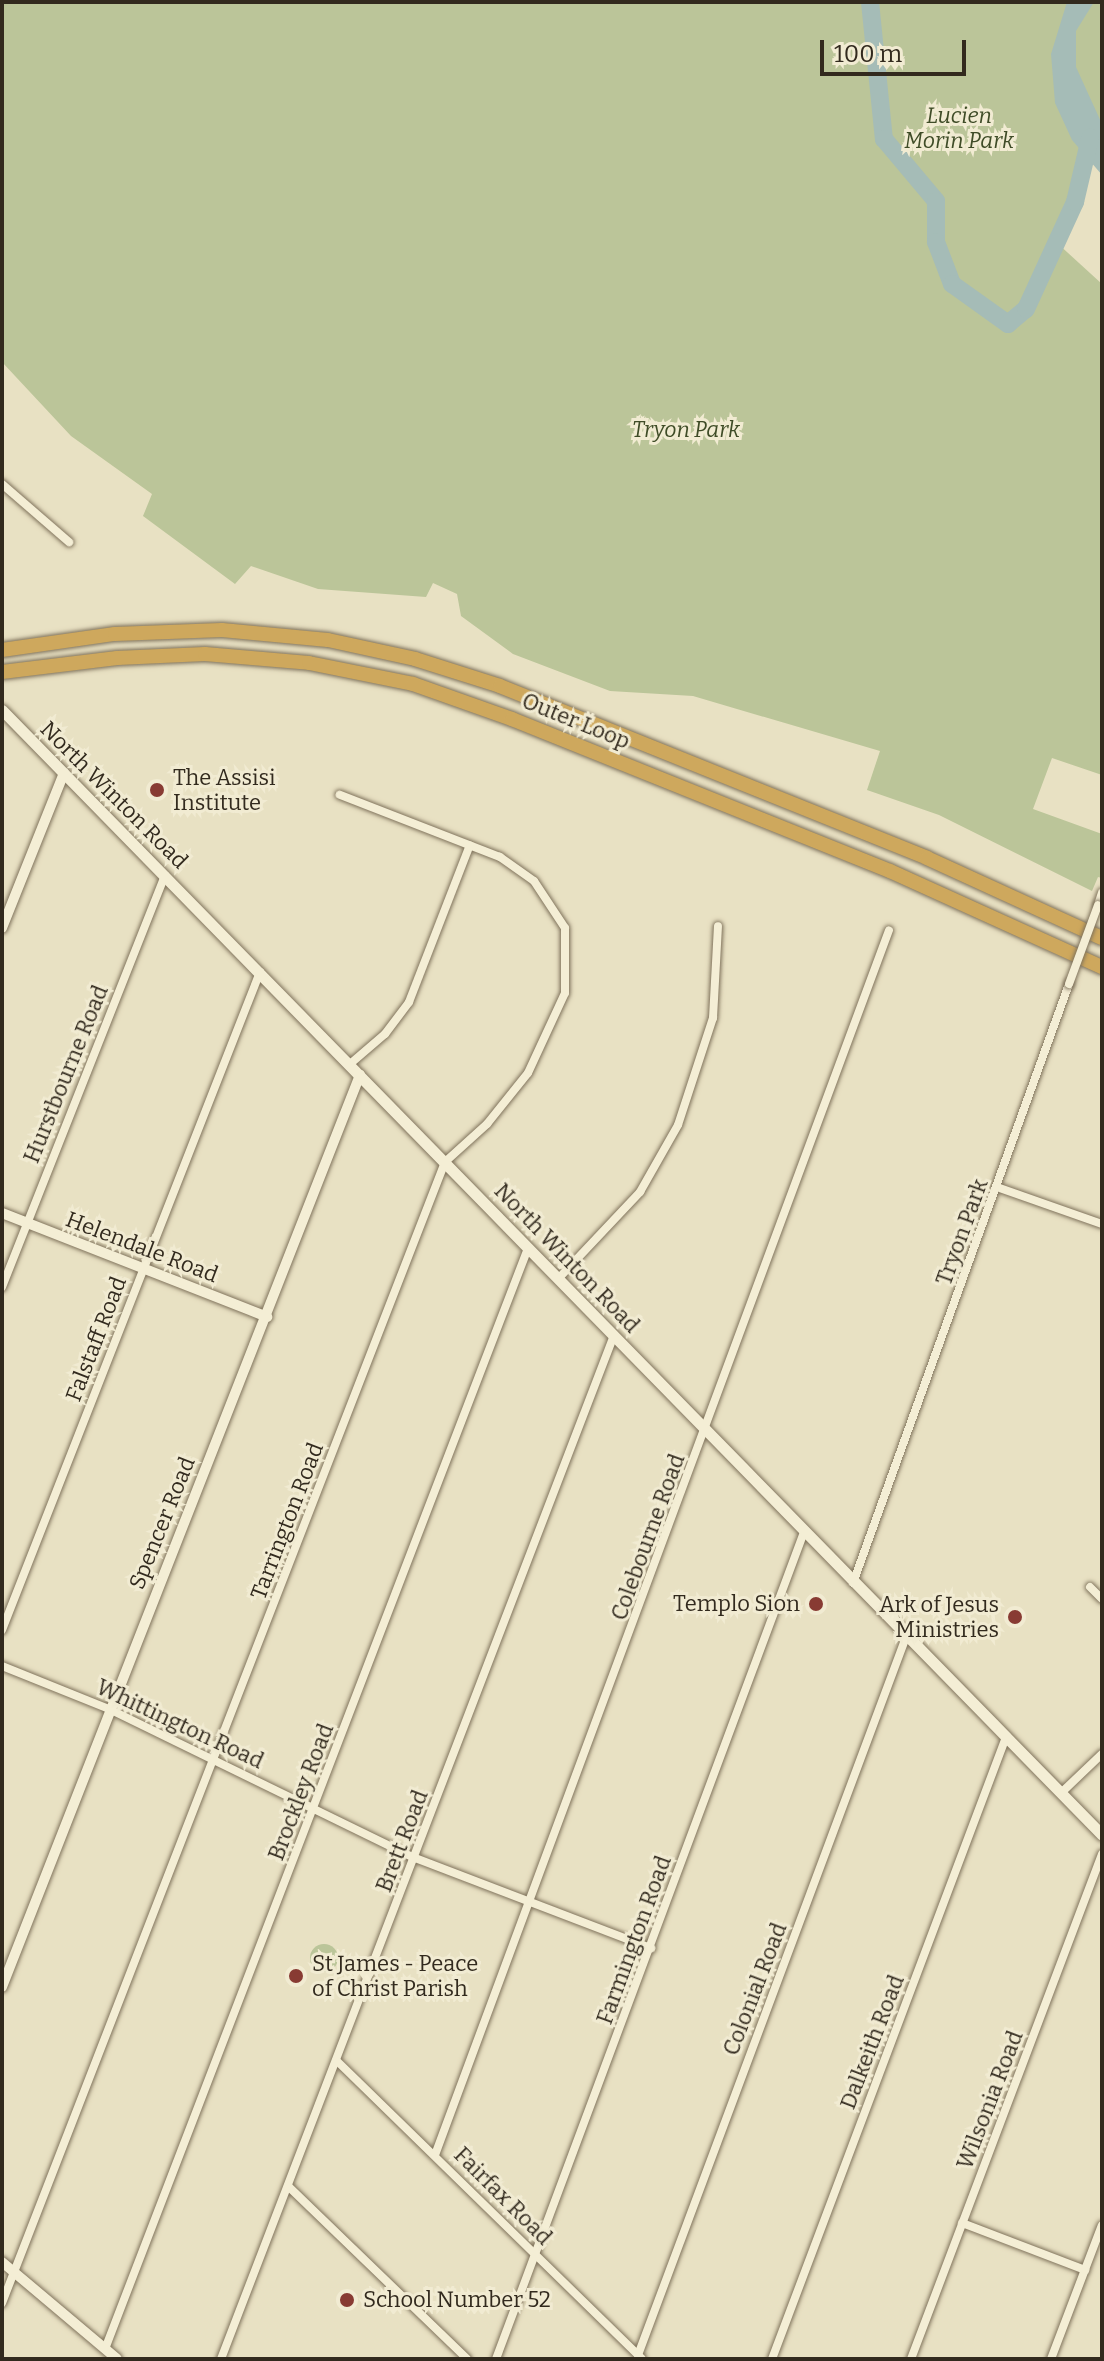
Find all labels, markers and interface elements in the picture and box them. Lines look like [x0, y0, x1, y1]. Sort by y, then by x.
scale bar [824, 24, 970, 74]
text: 100 m [834, 40, 902, 68]
park label: Lucien Morin Park [904, 102, 1014, 154]
park label: Tryon Park [632, 417, 740, 443]
street label: Outer Loop [518, 687, 634, 755]
street label: North Winton Road [35, 716, 193, 874]
place label: The Assisi Institute [173, 764, 276, 816]
marker: The Assisi Institute [148, 781, 166, 799]
street label: Hurstbourne Road [18, 981, 114, 1167]
street label: Tryon Park [931, 1175, 993, 1289]
street label: North Winton Road [489, 1178, 645, 1338]
street label: Helendale Road [62, 1206, 222, 1288]
street label: Falstaff Road [60, 1273, 132, 1405]
street label: Tarrington Road [245, 1439, 329, 1603]
street label: Colebourne Road [606, 1450, 690, 1624]
street label: Spencer Road [123, 1453, 201, 1593]
place label: Templo Sion [673, 1591, 800, 1617]
place label: Ark of Jesus Ministries [879, 1591, 999, 1642]
marker: Templo Sion [807, 1595, 825, 1613]
marker: Ark of Jesus Ministries [1006, 1608, 1024, 1626]
street label: Whittington Road [92, 1674, 268, 1774]
street label: Brockley Road [263, 1720, 339, 1864]
street label: Brett Road [370, 1786, 434, 1896]
street label: Farmington Road [591, 1852, 677, 2028]
street label: Colonial Road [718, 1919, 792, 2059]
place label: St James - Peace of Christ Parish [312, 1950, 478, 2002]
marker: St James - Peace of Christ Parish [287, 1967, 305, 1985]
street label: Dalkeith Road [834, 1971, 910, 2113]
street label: Wilsonia Road [952, 2027, 1028, 2173]
street label: Fairfax Road [449, 2142, 557, 2250]
place label: School Number 52 [363, 2287, 551, 2313]
marker: School Number 52 [338, 2291, 356, 2309]

